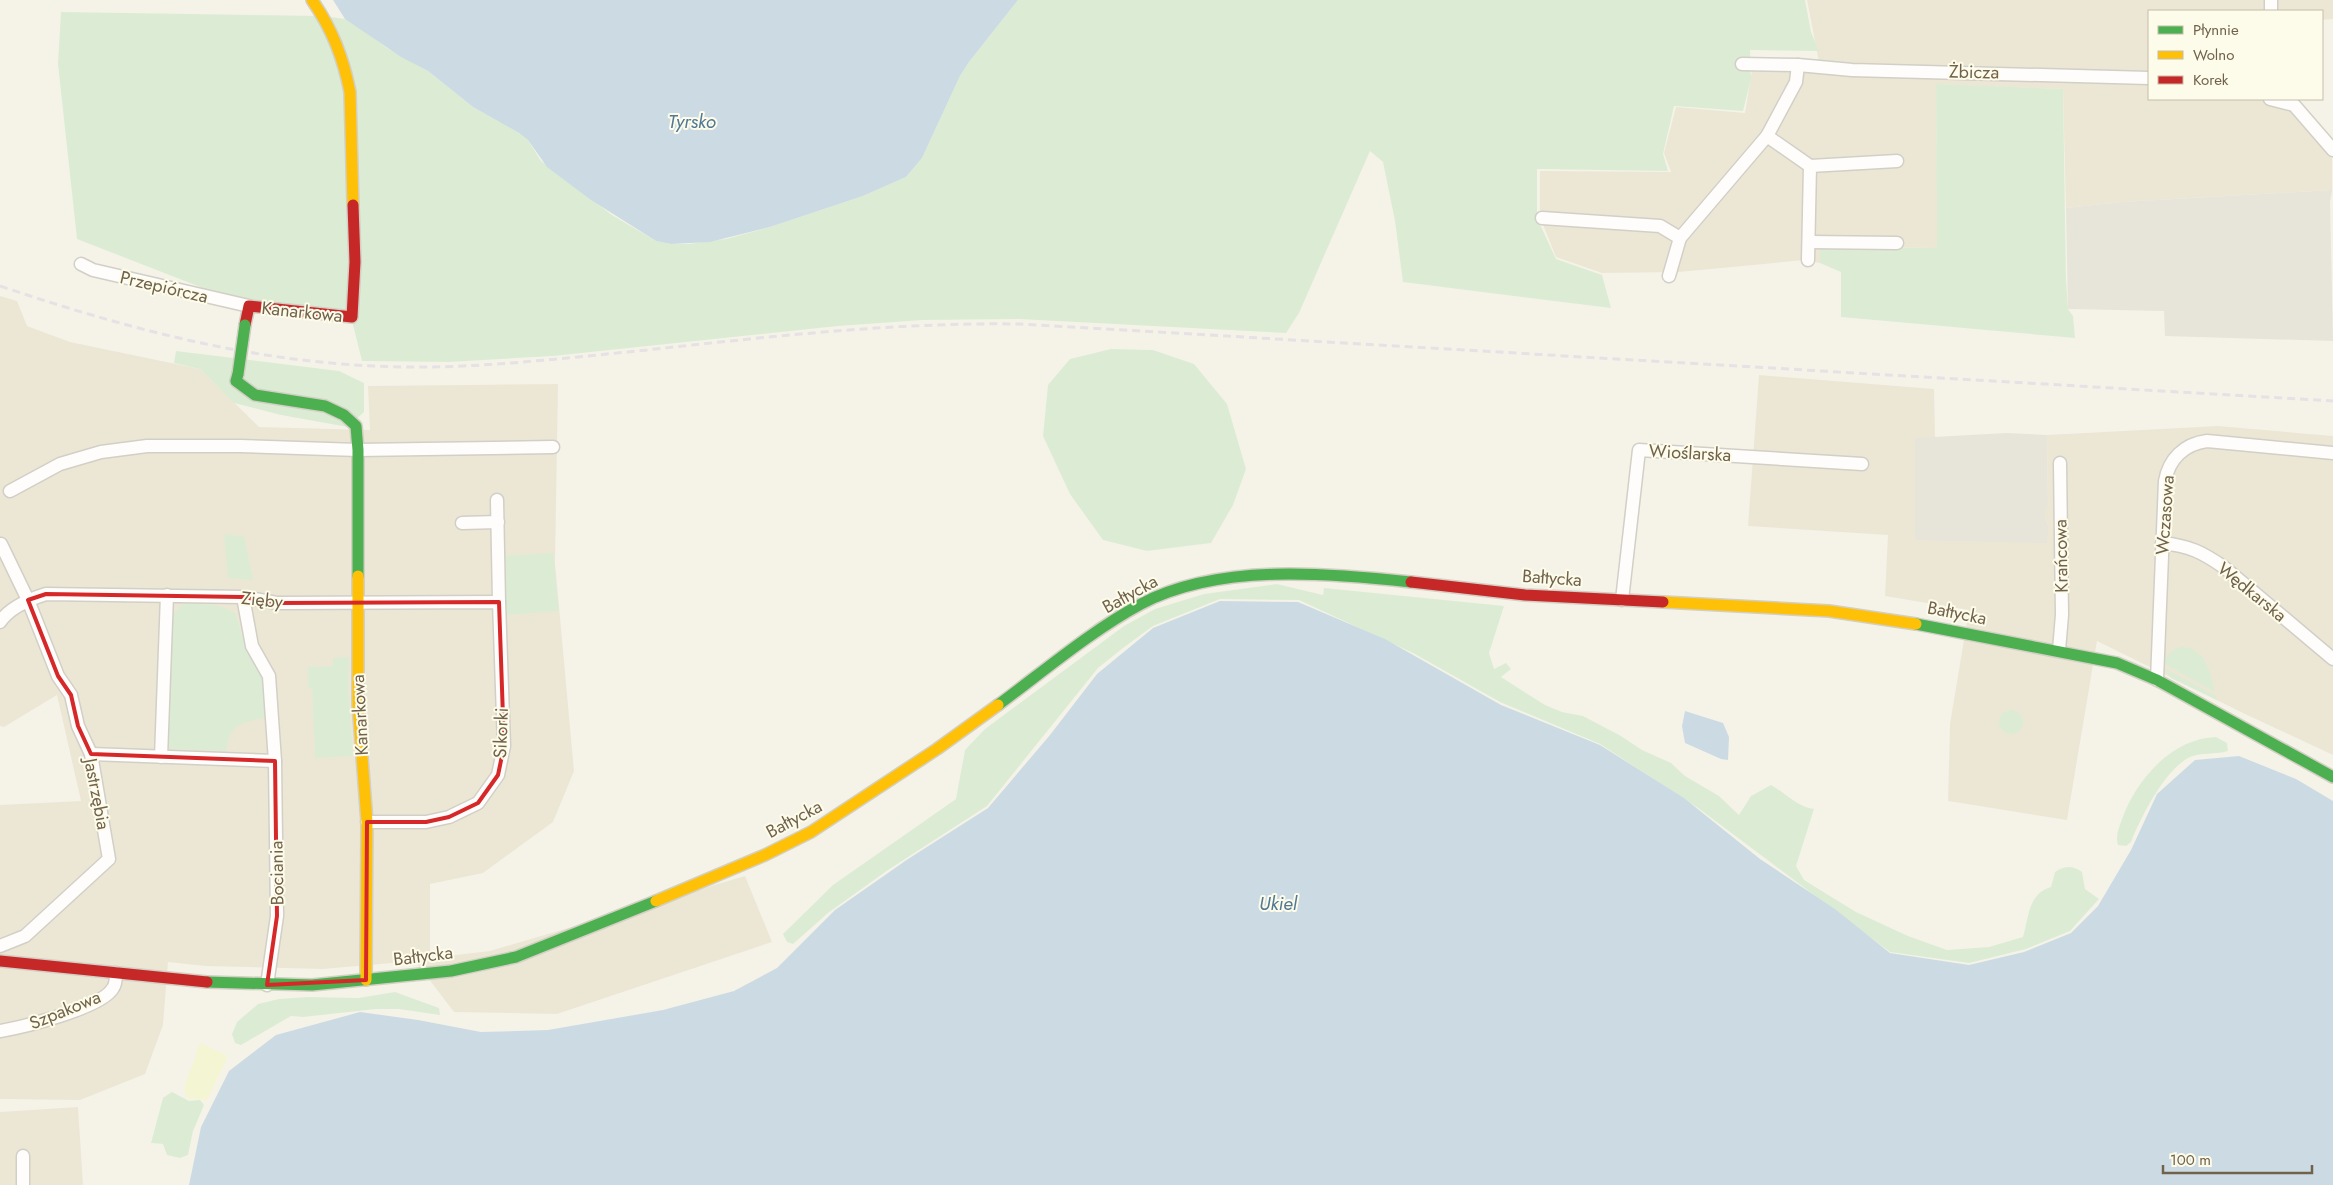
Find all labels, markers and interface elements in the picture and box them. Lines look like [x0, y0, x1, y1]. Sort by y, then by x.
legend [2148, 10, 2323, 100]
text: Płynnie [2193, 19, 2239, 41]
text: Wolno [2193, 44, 2234, 66]
street label: Żbicza [1949, 59, 1999, 85]
text: Korek [2193, 69, 2229, 91]
water label: Tyrsko [668, 108, 716, 135]
street label: Przepiórcza [117, 264, 211, 310]
street label: Kanarkowa [260, 295, 344, 329]
street label: Wioślarska [1648, 438, 1732, 468]
street label: Wczasowa [2149, 474, 2181, 556]
street label: Krańcowa [2047, 519, 2075, 593]
street label: Wędkarska [2212, 556, 2292, 628]
street label: Bałtycka [1521, 563, 1583, 593]
street label: Bałtycka [1097, 568, 1163, 620]
street label: Zięby [240, 585, 284, 615]
street label: Bałtycka [1925, 595, 1989, 631]
street label: Kanarkowa [345, 674, 375, 756]
street label: Sikorki [487, 707, 515, 759]
street label: Jastrzębia [77, 754, 117, 832]
street label: Bałtycka [761, 793, 827, 845]
street label: Bociania [263, 840, 291, 906]
water label: Ukiel [1259, 890, 1298, 917]
street label: Bałtycka [392, 939, 454, 973]
street label: Szpakowa [25, 984, 105, 1036]
scale bar [2163, 1142, 2312, 1174]
text: 100 m [2170, 1149, 2211, 1171]

